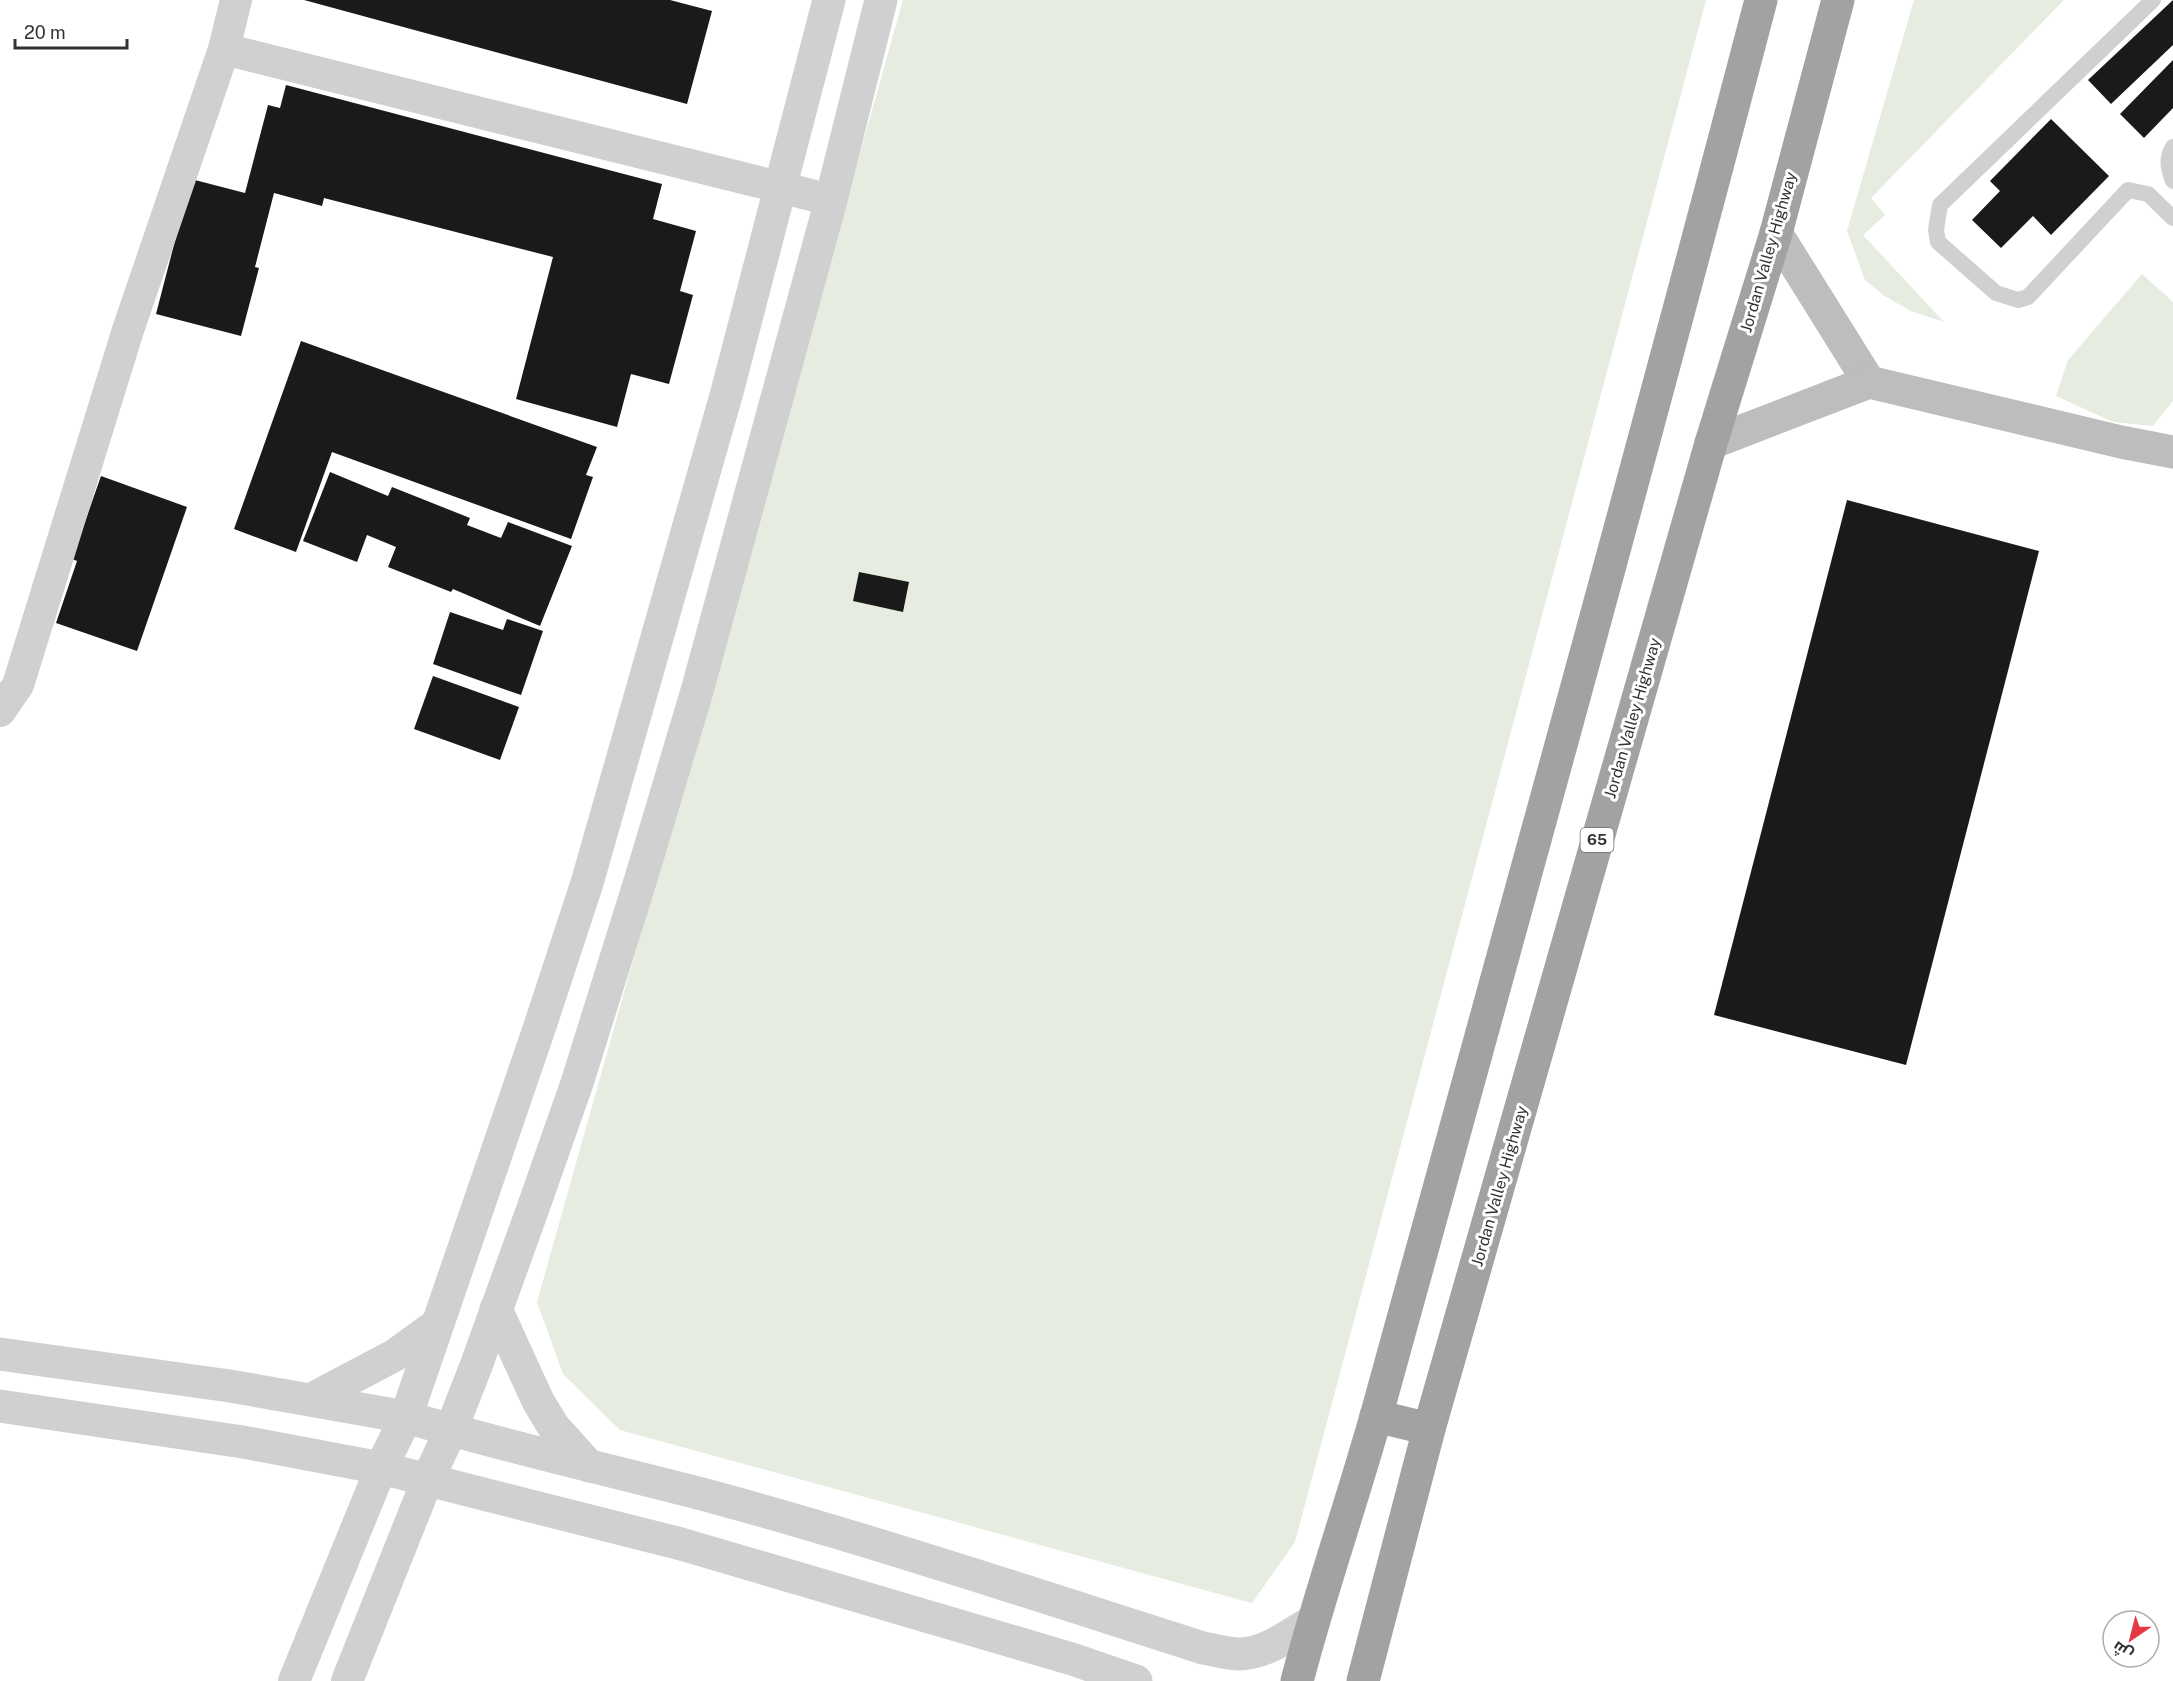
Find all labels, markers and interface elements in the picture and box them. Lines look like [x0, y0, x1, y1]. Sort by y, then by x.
scale bar [15, 12, 128, 50]
text: 20 m [24, 22, 66, 43]
street label: Jordan Valley Highway [1736, 169, 1801, 335]
street label: Jordan Valley Highway [1600, 635, 1665, 801]
road number: 65 [1580, 828, 1614, 852]
street label: Jordan Valley Highway [1467, 1103, 1532, 1269]
north arrow [2101, 1609, 2161, 1669]
text: ش [2109, 1637, 2137, 1665]

